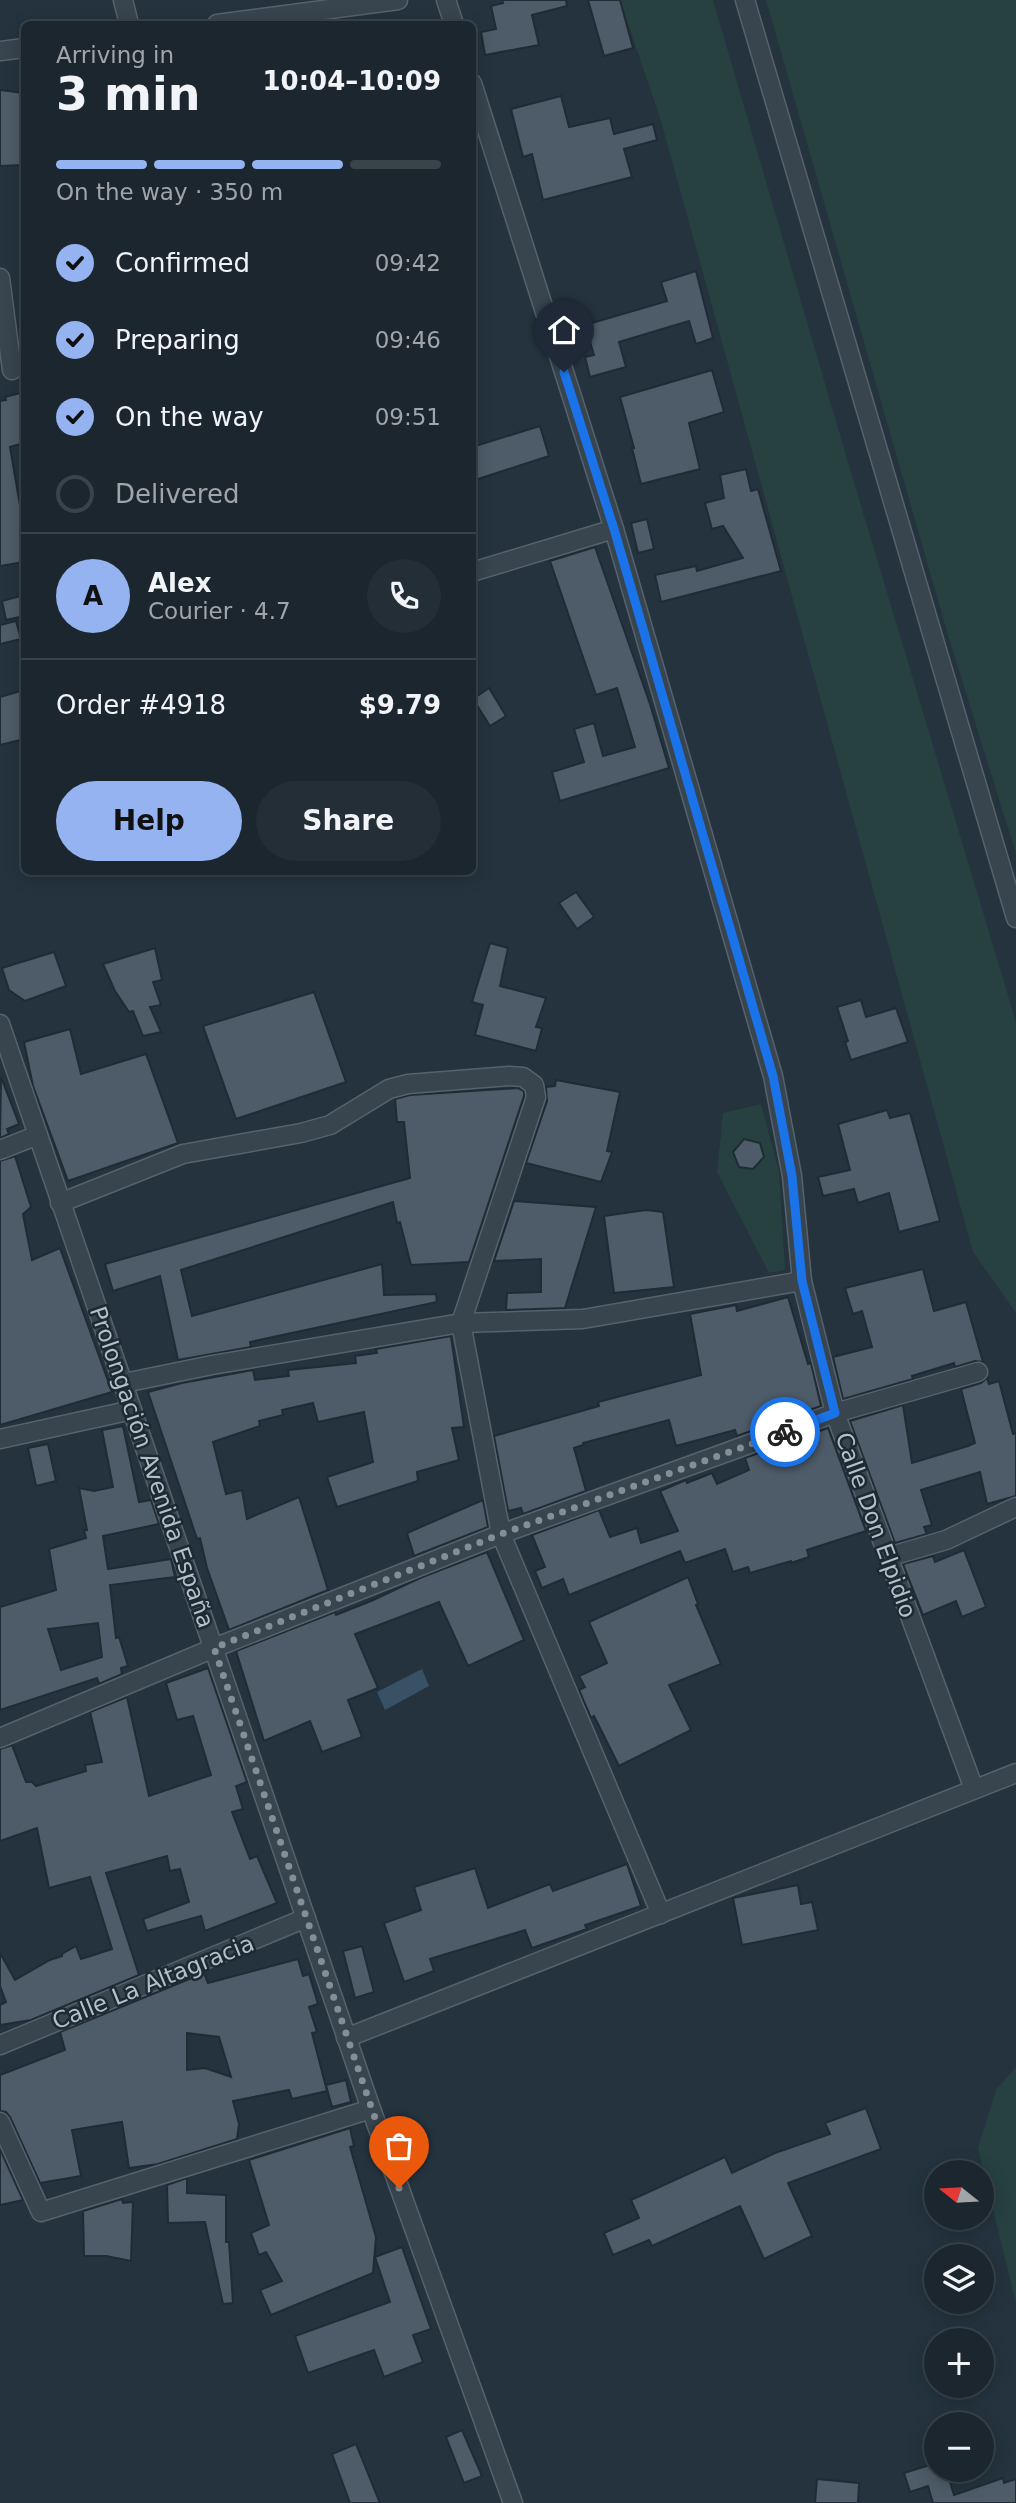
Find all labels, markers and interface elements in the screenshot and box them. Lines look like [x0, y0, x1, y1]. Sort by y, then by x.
text: Arriving in [56, 42, 174, 68]
text: 10:04–10:09 [262, 66, 441, 96]
text: 3 min [56, 67, 200, 121]
text: On the way · 350 m [56, 179, 283, 205]
icon: check [56, 244, 94, 282]
text: Confirmed [115, 248, 250, 278]
text: 09:42 [375, 250, 441, 276]
pin [534, 300, 594, 372]
icon: home [545, 311, 583, 349]
icon: check [56, 321, 94, 359]
text: Preparing [115, 325, 240, 355]
text: 09:46 [375, 327, 441, 353]
icon: check [56, 398, 94, 436]
text: On the way [115, 402, 264, 432]
text: 09:51 [375, 404, 441, 430]
text: Delivered [115, 479, 239, 509]
button: phone [367, 559, 441, 633]
text: Alex [148, 568, 211, 598]
text: A [83, 581, 103, 611]
text: Courier · 4.7 [148, 598, 291, 624]
text: Order #4918 [56, 690, 226, 720]
text: $9.79 [359, 690, 441, 720]
button: Help [56, 781, 242, 861]
button: Share [256, 781, 441, 861]
street label: Prolongación Avenida España [85, 1303, 219, 1631]
courier [750, 1397, 820, 1467]
icon: bike [766, 1413, 804, 1451]
street label: Calle Don Elpidio [830, 1429, 922, 1621]
street label: Calle La Altagracia [48, 1930, 258, 2034]
pin [369, 2116, 429, 2188]
icon: bag [380, 2127, 418, 2165]
north arrow [924, 2160, 994, 2230]
map controls [924, 2160, 994, 2482]
button: layers [924, 2244, 994, 2314]
button: + [924, 2328, 994, 2398]
button: − [924, 2412, 994, 2482]

